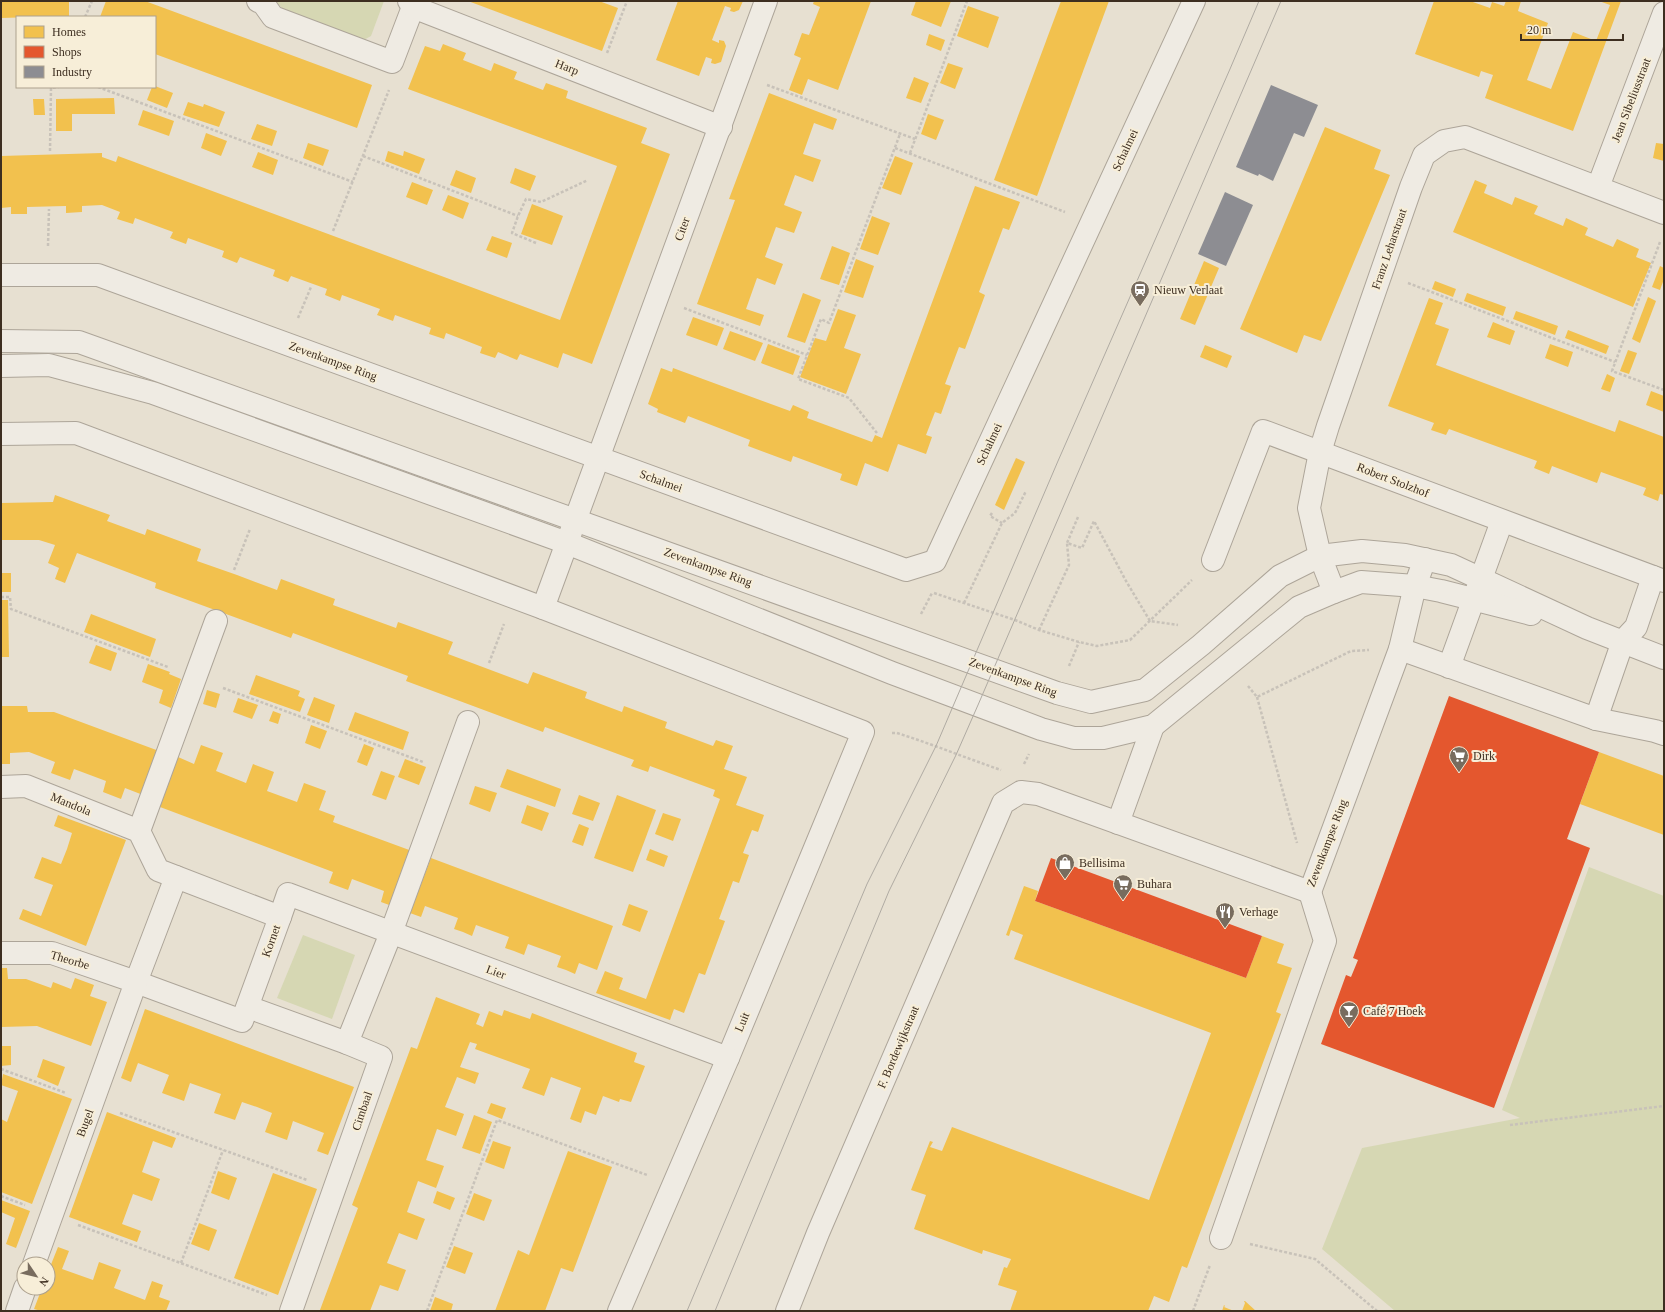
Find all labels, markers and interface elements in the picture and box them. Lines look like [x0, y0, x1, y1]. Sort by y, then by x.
legend [16, 16, 156, 88]
scale bar [1521, 16, 1623, 42]
text: 20 m [1527, 23, 1552, 37]
text: Homes [52, 25, 86, 39]
text: Shops [52, 45, 82, 59]
street label: Jean Sibeliusstraat [1609, 55, 1654, 144]
street label: Harp [553, 56, 581, 78]
text: Industry [52, 65, 92, 79]
street label: Schalmei [1109, 126, 1141, 173]
street label: Franz Leharstraat [1369, 206, 1410, 291]
street label: Citer [671, 215, 693, 243]
station icon: Nieuw Verlaat [1129, 279, 1151, 307]
place label: Nieuw Verlaat [1154, 283, 1223, 297]
street label: Zevenkampse Ring [287, 339, 379, 383]
street label: Schalmei [973, 420, 1005, 467]
street label: Robert Stolzhof [1355, 460, 1431, 500]
street label: Schalmei [638, 467, 685, 495]
street label: Zevenkampse Ring [662, 545, 754, 589]
street label: Zevenkampse Ring [967, 655, 1059, 699]
supermarket icon: Dirk [1448, 745, 1470, 773]
place label: Dirk [1473, 749, 1495, 763]
street label: Mandola [49, 790, 94, 819]
street label: Zevenkampse Ring [1304, 797, 1350, 889]
shop icon: Bellisima [1054, 852, 1076, 880]
place label: Bellisima [1079, 856, 1126, 870]
supermarket icon: Buhara [1112, 873, 1134, 901]
place label: Buhara [1137, 877, 1172, 891]
restaurant icon: Verhage [1214, 901, 1236, 929]
place label: Verhage [1239, 905, 1278, 919]
street label: Kornet [259, 922, 284, 959]
street label: Theorbe [49, 948, 91, 972]
street label: Lier [484, 962, 508, 982]
bar icon: Café 7 Hoek [1338, 1000, 1360, 1028]
street label: F. Bordewijkstraat [874, 1003, 922, 1090]
place label: Café 7 Hoek [1363, 1004, 1424, 1018]
street label: Luit [732, 1009, 753, 1034]
street label: Cimbaal [349, 1089, 375, 1133]
street label: Bugel [74, 1107, 97, 1139]
north arrow [16, 1256, 56, 1296]
text: N [37, 1275, 51, 1288]

